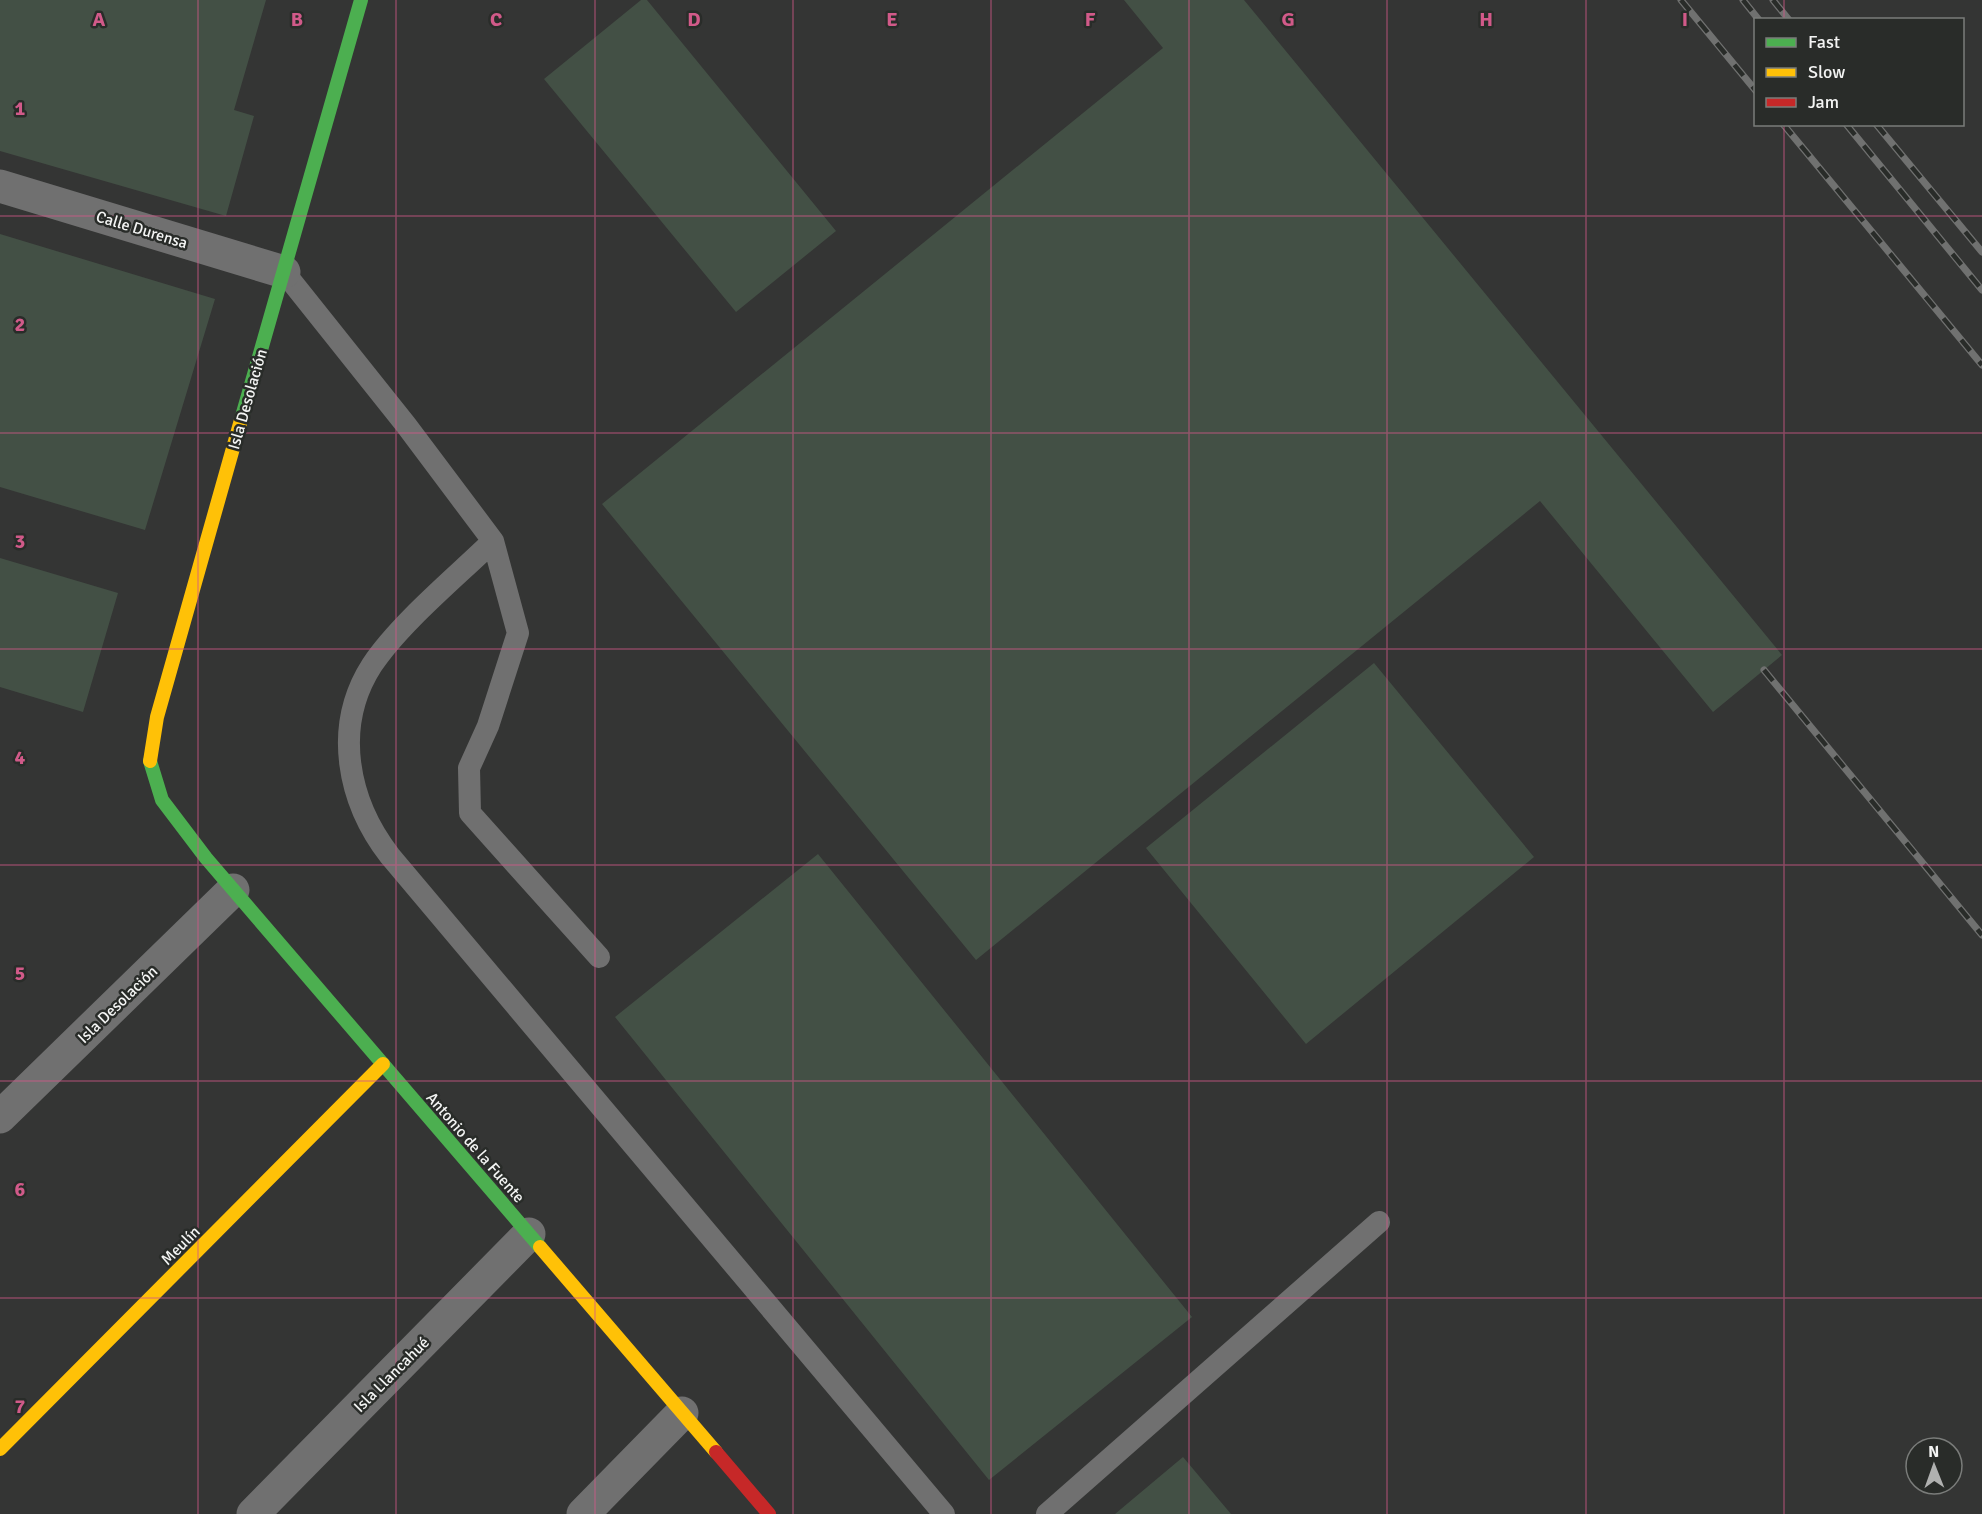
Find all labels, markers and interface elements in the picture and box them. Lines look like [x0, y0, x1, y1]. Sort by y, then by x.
text: A [93, 7, 106, 32]
text: B [291, 7, 303, 32]
text: C [490, 7, 502, 32]
text: D [687, 7, 701, 32]
text: E [886, 7, 898, 32]
text: F [1085, 7, 1096, 32]
text: G [1281, 7, 1295, 32]
text: H [1479, 7, 1493, 32]
text: I [1682, 7, 1688, 32]
legend [1754, 18, 1964, 126]
text: Fast [1808, 31, 1840, 53]
text: Slow [1808, 61, 1845, 83]
text: Jam [1808, 91, 1839, 113]
text: 1 [15, 96, 26, 121]
street label: Calle Durensa [93, 207, 190, 253]
text: 2 [15, 312, 25, 337]
street label: Isla Desolación [224, 347, 272, 452]
text: 3 [15, 529, 25, 554]
text: 4 [15, 745, 26, 770]
text: 5 [15, 961, 25, 986]
street label: Isla Desolación [73, 962, 162, 1048]
street label: Antonio de la Fuente [422, 1088, 529, 1207]
text: 6 [15, 1177, 26, 1202]
street label: Meulín [157, 1222, 205, 1270]
street label: Isla Llancahué [350, 1333, 434, 1417]
text: 7 [15, 1394, 26, 1419]
north arrow [1904, 1436, 1964, 1496]
text: N [1928, 1442, 1939, 1462]

